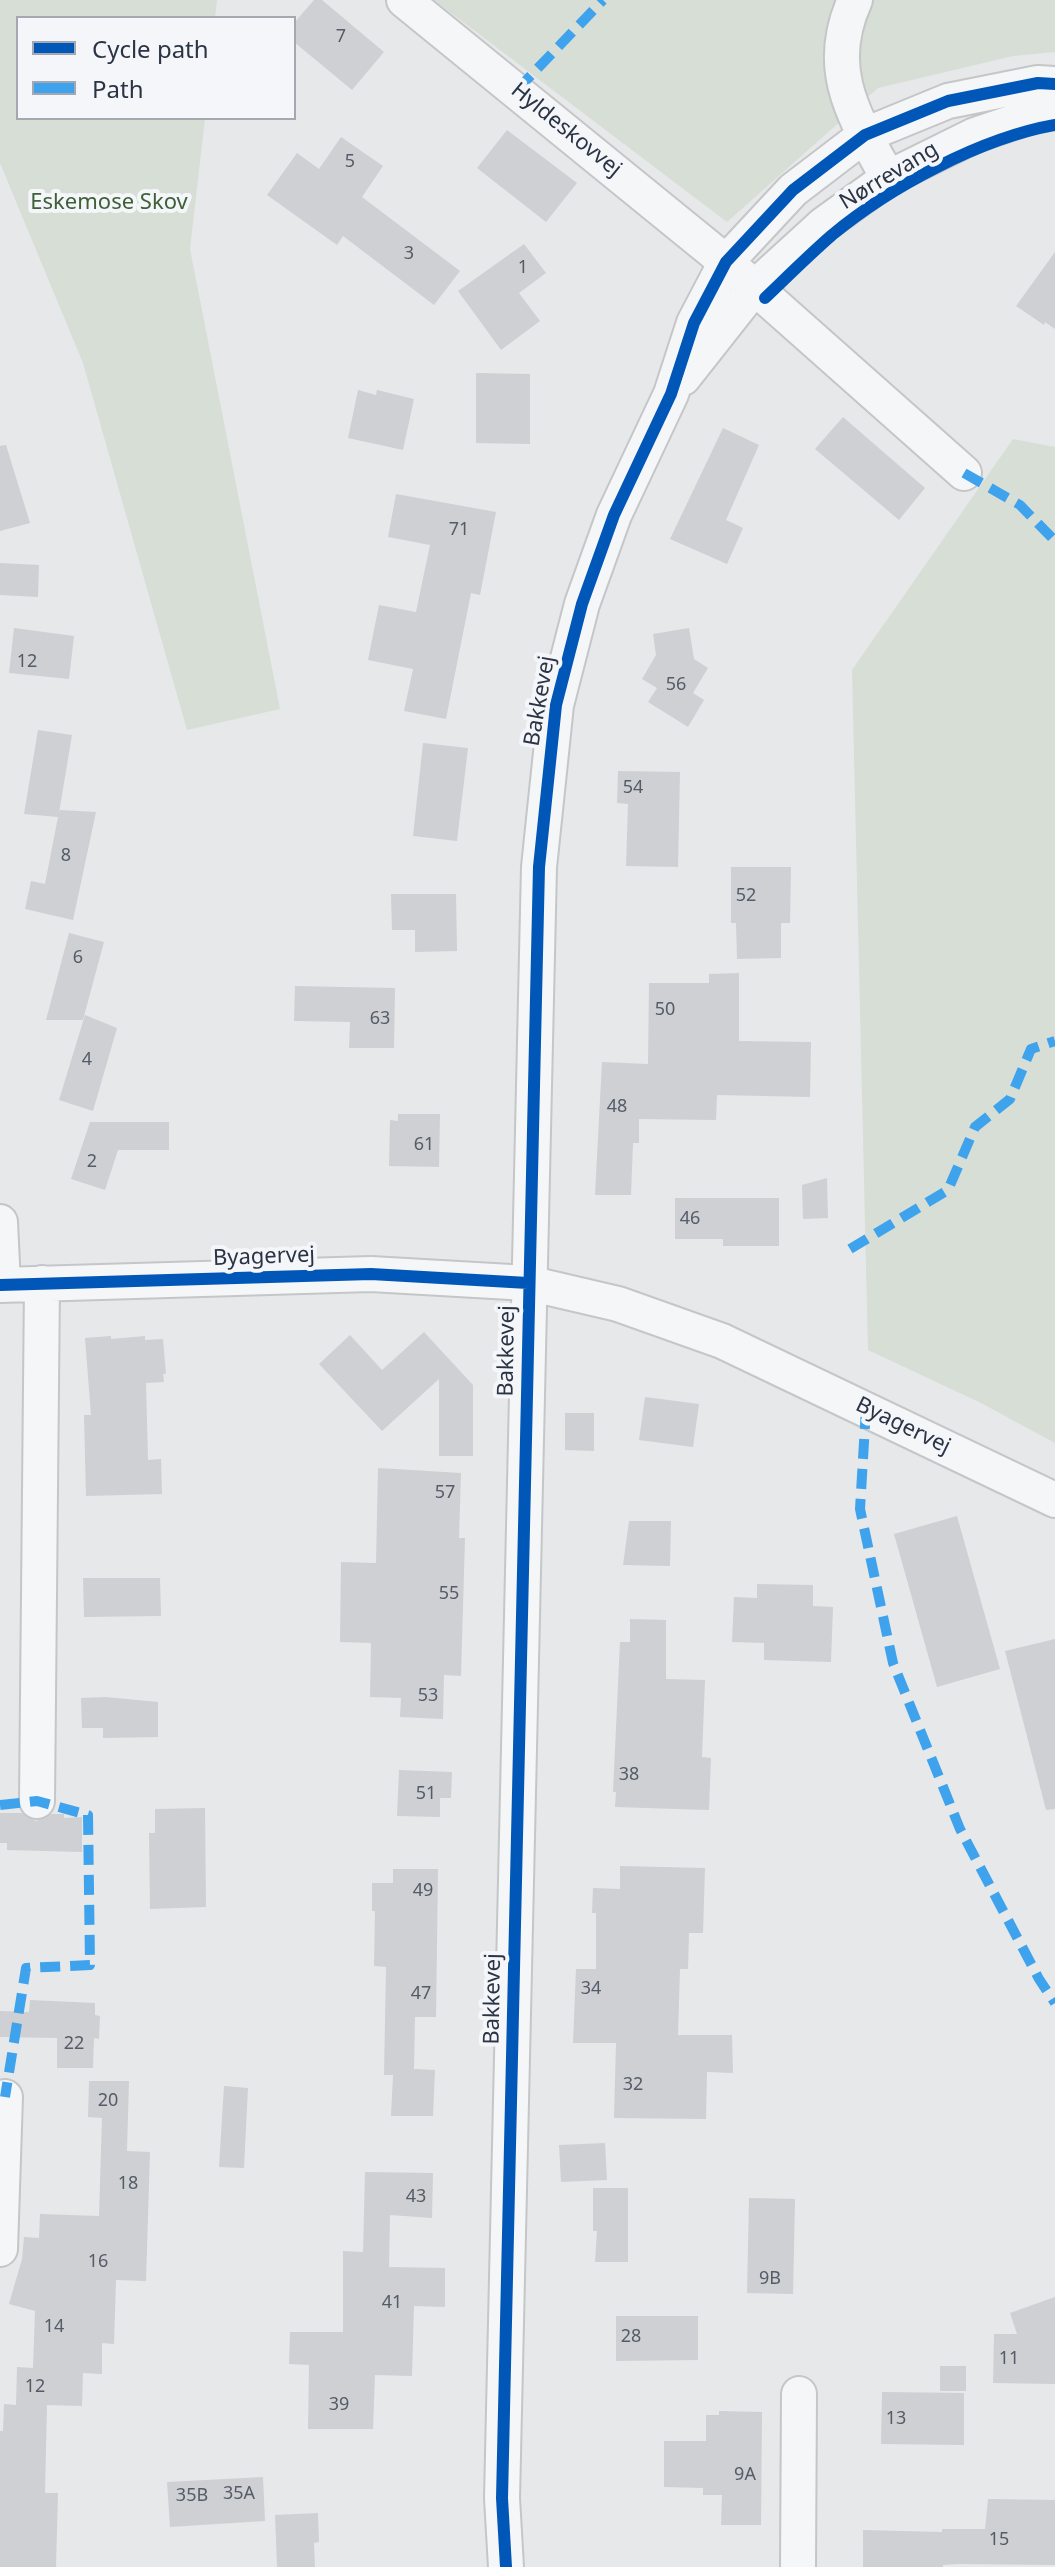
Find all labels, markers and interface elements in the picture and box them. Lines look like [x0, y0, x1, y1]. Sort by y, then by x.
legend [16, 16, 296, 120]
house number: 7 [336, 26, 346, 48]
text: Cycle path [92, 32, 209, 65]
text: Path [92, 72, 143, 105]
street label: Hyldeskovvej [505, 77, 627, 183]
street label: Nørrevang [835, 136, 943, 216]
house number: 5 [345, 151, 355, 173]
park label: Eskemose Skov [30, 190, 188, 216]
house number: 3 [404, 243, 414, 265]
house number: 1 [518, 257, 528, 279]
house number: 71 [449, 519, 469, 541]
house number: 12 [17, 651, 37, 673]
street label: Bakkevej [519, 654, 561, 748]
house number: 56 [666, 674, 686, 696]
house number: 54 [623, 777, 643, 799]
house number: 8 [61, 845, 71, 867]
house number: 52 [736, 885, 756, 907]
house number: 6 [73, 947, 83, 969]
house number: 50 [655, 999, 675, 1021]
house number: 63 [370, 1008, 390, 1030]
house number: 4 [82, 1049, 92, 1071]
house number: 48 [607, 1096, 627, 1118]
house number: 61 [414, 1134, 434, 1156]
house number: 2 [87, 1151, 97, 1173]
house number: 46 [680, 1208, 700, 1230]
street label: Byagervej [212, 1242, 316, 1272]
street label: Bakkevej [493, 1305, 521, 1397]
street label: Byagervej [851, 1392, 955, 1460]
house number: 57 [435, 1482, 455, 1504]
house number: 55 [439, 1583, 459, 1605]
house number: 53 [418, 1685, 438, 1707]
house number: 38 [619, 1764, 639, 1786]
house number: 51 [416, 1783, 436, 1805]
house number: 49 [413, 1880, 433, 1902]
street label: Bakkevej [479, 1953, 507, 2045]
house number: 34 [581, 1978, 601, 2000]
house number: 47 [411, 1983, 431, 2005]
house number: 22 [64, 2033, 84, 2055]
house number: 32 [623, 2074, 643, 2096]
house number: 20 [98, 2090, 118, 2112]
house number: 18 [118, 2173, 138, 2195]
house number: 43 [406, 2186, 426, 2208]
house number: 16 [88, 2251, 108, 2273]
house number: 9B [759, 2268, 781, 2290]
house number: 41 [382, 2292, 402, 2314]
house number: 14 [44, 2316, 64, 2338]
house number: 28 [621, 2326, 641, 2348]
house number: 11 [999, 2348, 1019, 2370]
house number: 12 [25, 2376, 45, 2398]
house number: 39 [329, 2394, 349, 2416]
house number: 13 [886, 2408, 906, 2430]
house number: 9A [734, 2464, 756, 2486]
house number: 35A [223, 2483, 255, 2505]
house number: 35B [176, 2485, 208, 2507]
house number: 15 [989, 2529, 1009, 2551]

